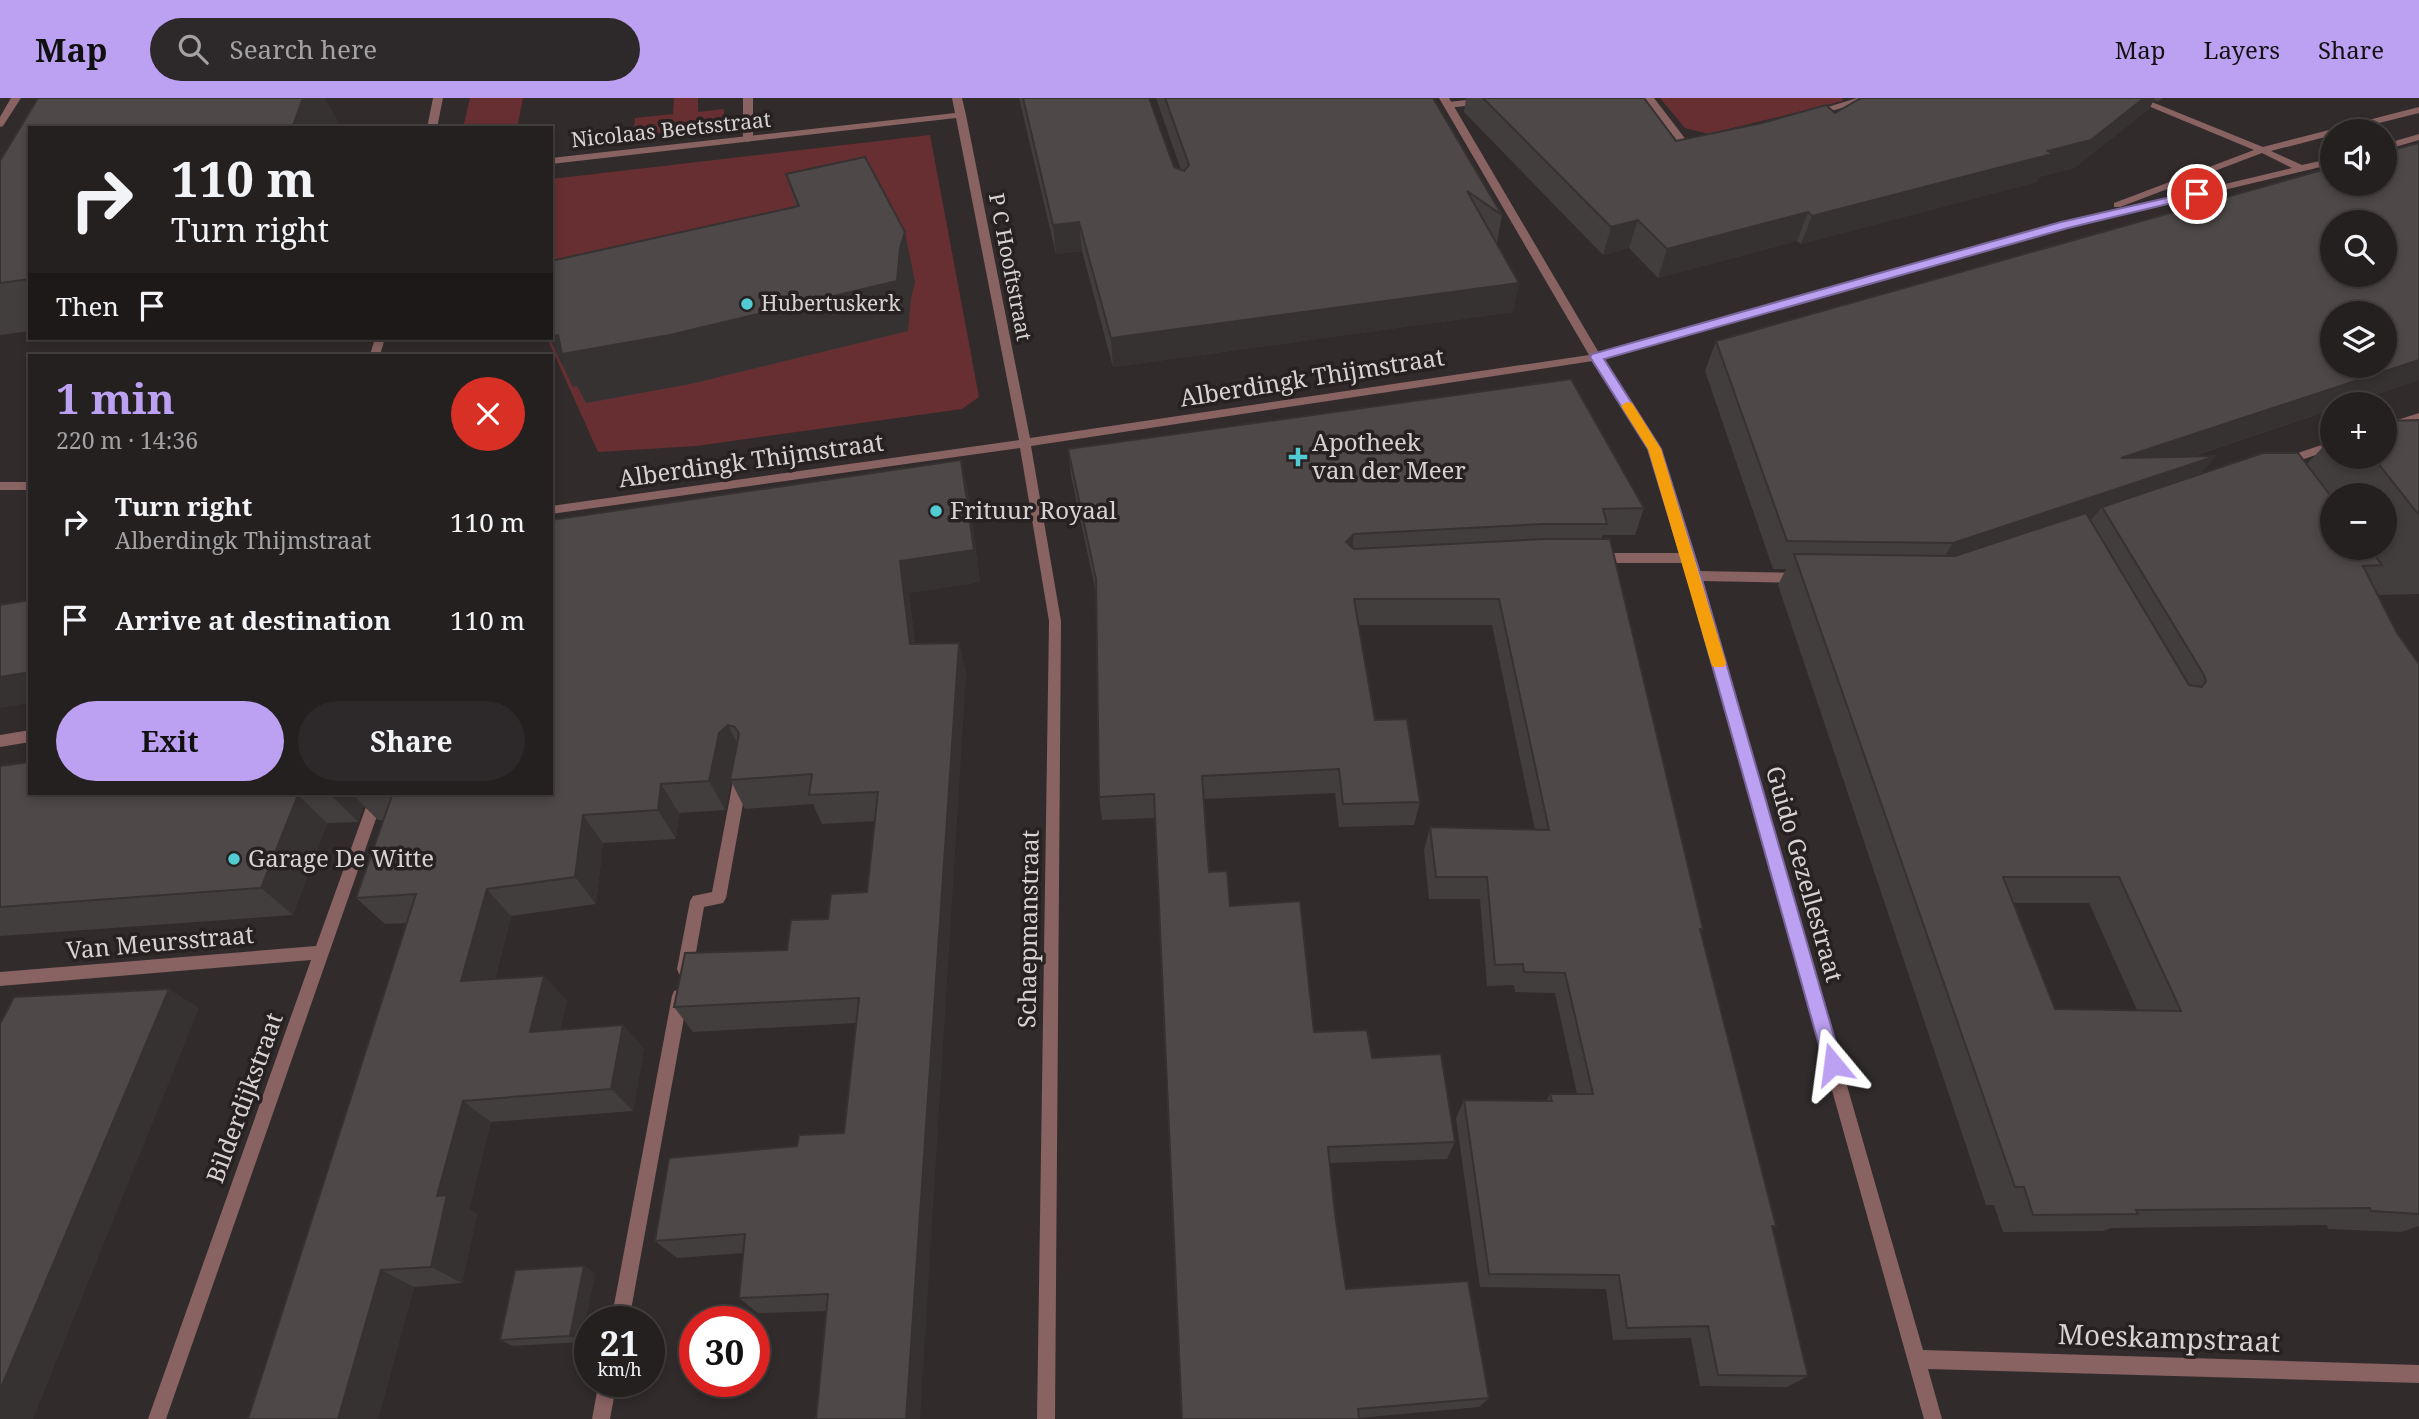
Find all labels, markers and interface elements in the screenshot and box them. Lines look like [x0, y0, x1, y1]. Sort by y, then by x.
search box [150, 18, 640, 81]
text: Map [35, 27, 108, 72]
icon: search [174, 30, 212, 68]
text: Search here [230, 31, 377, 67]
text: Map [2115, 33, 2166, 66]
text: Layers [2204, 33, 2280, 66]
text: Share [2318, 33, 2384, 66]
street label: Nicolaas Beetsstraat [570, 105, 772, 153]
map controls [2320, 119, 2397, 560]
button: sound [2320, 119, 2397, 196]
text: 110 m [171, 145, 315, 211]
icon: right [56, 154, 147, 245]
pin [2167, 164, 2227, 224]
icon: arrive [2178, 175, 2216, 213]
street label: P C Hooftstraat [983, 191, 1039, 343]
text: Turn right [171, 208, 329, 251]
button: search [2320, 210, 2397, 287]
icon: arrive [133, 287, 171, 325]
text: Then [56, 288, 119, 324]
place label: Hubertuskerk [761, 289, 901, 317]
marker: Hubertuskerk [739, 296, 755, 312]
button: layers [2320, 301, 2397, 378]
street label: Alberdingk Thijmstraat [1177, 339, 1446, 414]
text: 1 min [56, 369, 175, 426]
button: close [451, 377, 525, 451]
button: + [2320, 392, 2397, 469]
text: 220 m · 14:36 [56, 424, 198, 456]
street label: Alberdingk Thijmstraat [616, 425, 885, 494]
place label: Apotheek van der Meer [1312, 425, 1466, 486]
marker: Apotheek van der Meer [1290, 449, 1306, 465]
button: − [2320, 483, 2397, 560]
text: Turn right [115, 488, 252, 524]
place label: Frituur Royaal [950, 493, 1117, 526]
icon: right [56, 503, 94, 541]
marker: Frituur Royaal [928, 503, 944, 519]
text: 110 m [450, 504, 525, 540]
text: Alberdingk Thijmstraat [115, 524, 371, 556]
icon: arrive [56, 601, 94, 639]
text: Arrive at destination [115, 602, 391, 638]
text: 110 m [450, 602, 525, 638]
button: Exit [56, 701, 284, 781]
button: Share [298, 701, 525, 781]
street label: Guido Gezellestraat [1759, 762, 1852, 985]
street label: Schaepmanstraat [1009, 829, 1046, 1028]
place label: Garage De Witte [248, 841, 434, 874]
marker: Garage De Witte [226, 851, 242, 867]
street label: Van Meursstraat [65, 917, 255, 966]
street label: Bilderdijkstraat [197, 1008, 290, 1187]
position arrow [1796, 1027, 1870, 1101]
speed limit sign: 30 [679, 1306, 770, 1397]
street label: Moeskampstraat [2057, 1314, 2281, 1360]
text: 21 [600, 1319, 639, 1366]
text: km/h [597, 1357, 642, 1381]

